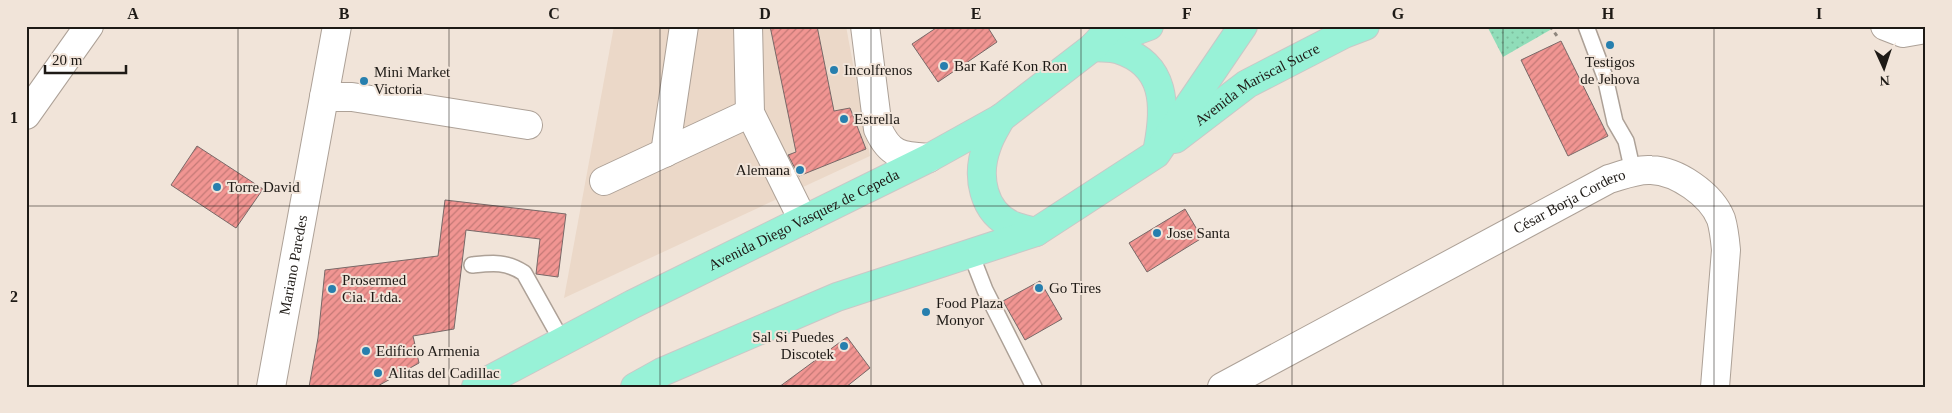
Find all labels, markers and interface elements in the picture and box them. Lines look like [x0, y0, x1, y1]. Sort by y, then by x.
text: A [127, 5, 139, 22]
text: B [339, 5, 350, 22]
text: C [548, 5, 560, 22]
text: D [759, 5, 771, 22]
text: E [971, 5, 981, 22]
text: F [1182, 5, 1192, 22]
text: G [1392, 5, 1405, 22]
text: H [1602, 5, 1615, 22]
text: I [1816, 5, 1822, 22]
marker: Testigos de Jehova [1604, 39, 1616, 51]
street label: Avenida Mariscal Sucre [1192, 40, 1322, 129]
scale bar [45, 42, 126, 74]
north arrow [1860, 42, 1910, 92]
text: 20 m [52, 52, 83, 68]
place label: Testigos de Jehova [1580, 54, 1640, 87]
place label: Bar Kafé Kon Ron [954, 58, 1067, 74]
marker: Bar Kafé Kon Ron [938, 60, 950, 72]
place label: Incolfrenos [844, 62, 912, 78]
place label: Mini Market Victoria [374, 64, 451, 97]
marker: Incolfrenos [828, 64, 840, 76]
text: N [1879, 73, 1890, 88]
marker: Mini Market Victoria [358, 75, 370, 87]
text: 1 [10, 109, 18, 126]
place label: Estrella [854, 111, 900, 127]
marker: Estrella [838, 113, 850, 125]
place label: Alemana [736, 162, 790, 178]
marker: Alemana [794, 164, 806, 176]
street label: Avenida Diego Vasquez de Cepeda [706, 166, 902, 273]
street label: César Borja Cordero [1511, 166, 1627, 237]
place label: Torre David [227, 179, 300, 195]
marker: Torre David [211, 181, 223, 193]
street label: Mariano Paredes [276, 214, 310, 316]
place label: Jose Santa [1167, 225, 1230, 241]
marker: Jose Santa [1151, 227, 1163, 239]
place label: Prosermed Cia. Ltda. [342, 272, 407, 305]
place label: Go Tires [1049, 280, 1101, 296]
marker: Go Tires [1033, 282, 1045, 294]
marker: Prosermed Cia. Ltda. [326, 283, 338, 295]
text: 2 [10, 288, 18, 305]
place label: Food Plaza Monyor [936, 295, 1003, 328]
marker: Food Plaza Monyor [920, 306, 932, 318]
place label: Sal Si Puedes Discotek [752, 329, 834, 362]
marker: Sal Si Puedes Discotek [838, 340, 850, 352]
place label: Edificio Armenia [376, 343, 480, 359]
marker: Edificio Armenia [360, 345, 372, 357]
place label: Alitas del Cadillac [388, 365, 500, 381]
marker: Alitas del Cadillac [372, 367, 384, 379]

